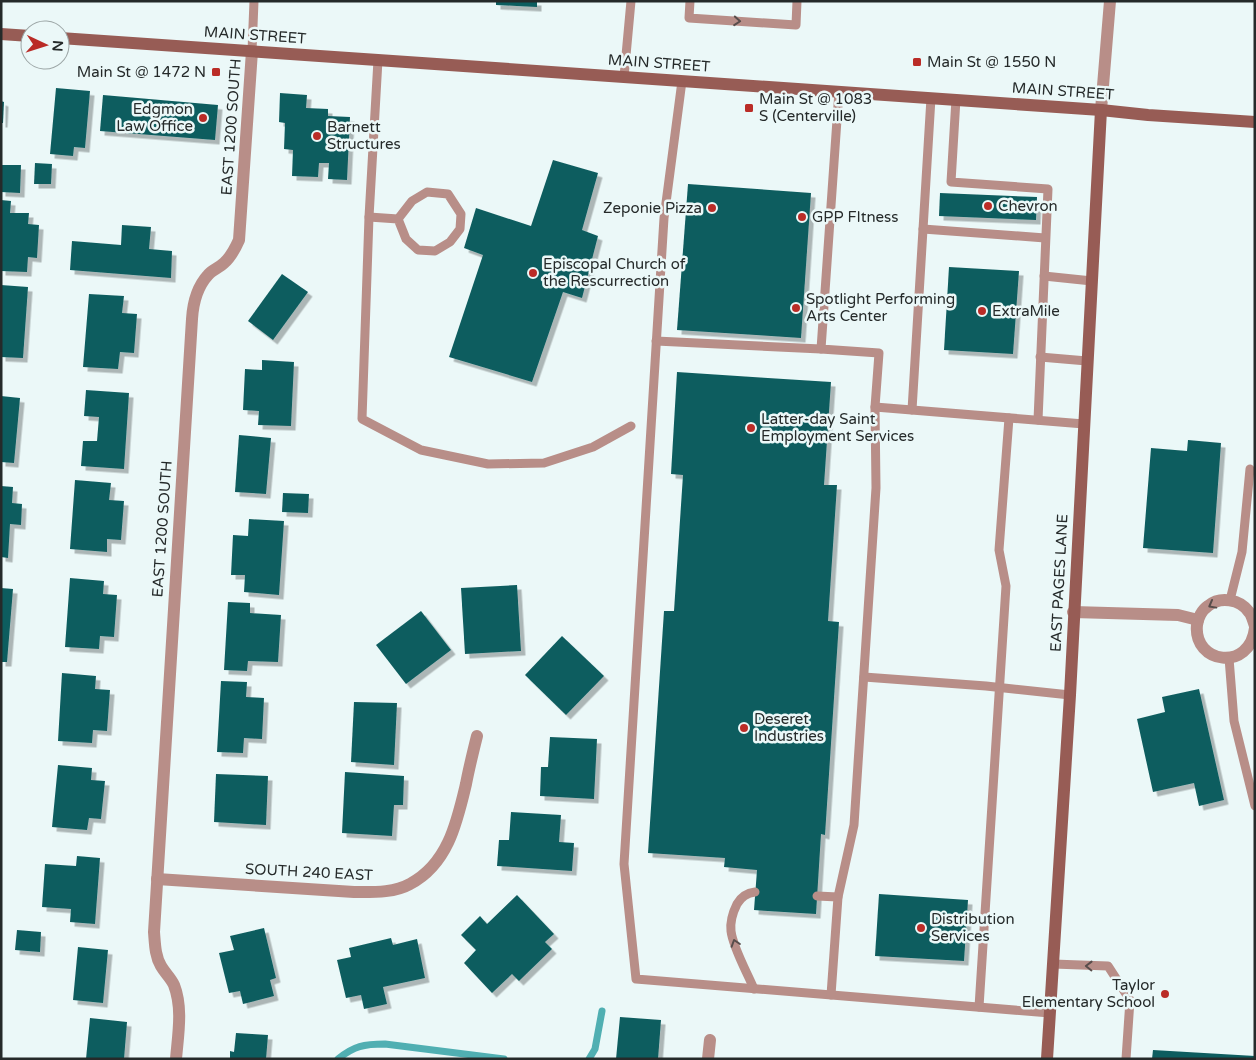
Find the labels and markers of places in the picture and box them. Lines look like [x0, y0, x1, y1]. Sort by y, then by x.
place label: Main St @ 1550 N [927, 53, 1056, 71]
marker: Main St @ 1550 N [911, 56, 923, 68]
place label: Main St @ 1472 N [77, 63, 206, 81]
marker: Main St @ 1472 N [210, 66, 222, 78]
place label: Main St @ 1083 S (Centerville) [759, 90, 872, 125]
place label: Edgmon Law Office [116, 100, 193, 135]
marker: Main St @ 1083 S (Centerville) [743, 102, 755, 114]
marker: Edgmon Law Office [197, 112, 209, 124]
place label: Barnett Structures [327, 118, 401, 153]
marker: Barnett Structures [311, 130, 323, 142]
place label: Chevron [998, 197, 1058, 215]
place label: Zeponie Pizza [603, 199, 702, 217]
marker: Chevron [982, 200, 994, 212]
marker: Zeponie Pizza [706, 202, 718, 214]
place label: GPP FItness [812, 208, 898, 226]
marker: GPP FItness [796, 211, 808, 223]
place label: Episcopal Church of the Rescurrection [543, 255, 686, 290]
marker: Episcopal Church of the Rescurrection [527, 267, 539, 279]
place label: Spotlight Performing Arts Center [806, 290, 955, 325]
marker: Spotlight Performing Arts Center [790, 302, 802, 314]
place label: ExtraMile [992, 302, 1060, 320]
marker: ExtraMile [976, 305, 988, 317]
place label: Latter-day Saint Employment Services [761, 410, 914, 445]
marker: Latter-day Saint Employment Services [745, 422, 757, 434]
place label: Deseret Industries [754, 710, 824, 745]
marker: Deseret Industries [738, 722, 750, 734]
place label: Distribution Services [931, 910, 1015, 945]
marker: Distribution Services [915, 922, 927, 934]
place label: Taylor Elementary School [1022, 976, 1155, 1011]
marker: Taylor Elementary School [1159, 988, 1171, 1000]

